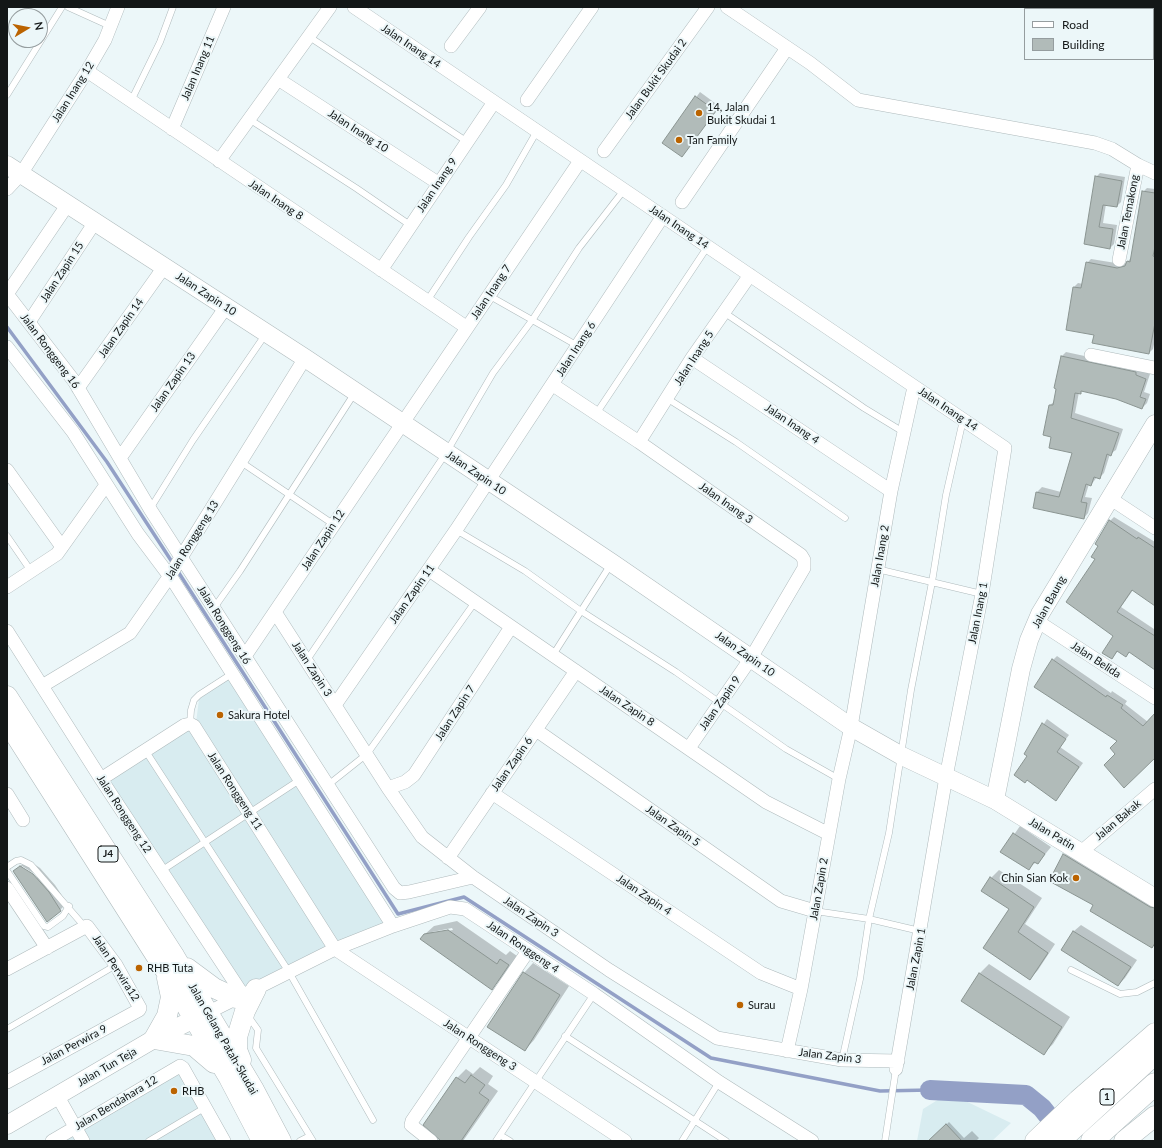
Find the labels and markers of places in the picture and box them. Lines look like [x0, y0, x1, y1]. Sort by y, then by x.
place label: 14, Jalan Bukit Skudai 1 [707, 100, 776, 126]
marker: 14, Jalan Bukit Skudai 1 [694, 108, 704, 118]
place label: Tan Family [687, 133, 738, 147]
marker: Tan Family [674, 135, 684, 145]
place label: Sakura Hotel [228, 708, 290, 722]
marker: Sakura Hotel [215, 710, 225, 720]
place label: Chin Sian Kok [1001, 871, 1068, 885]
marker: Chin Sian Kok [1071, 873, 1081, 883]
place label: RHB Tuta [147, 961, 193, 975]
marker: RHB Tuta [134, 963, 144, 973]
place label: Surau [748, 998, 776, 1012]
marker: Surau [735, 1000, 745, 1010]
place label: RHB [182, 1084, 204, 1098]
marker: RHB [169, 1086, 179, 1096]

